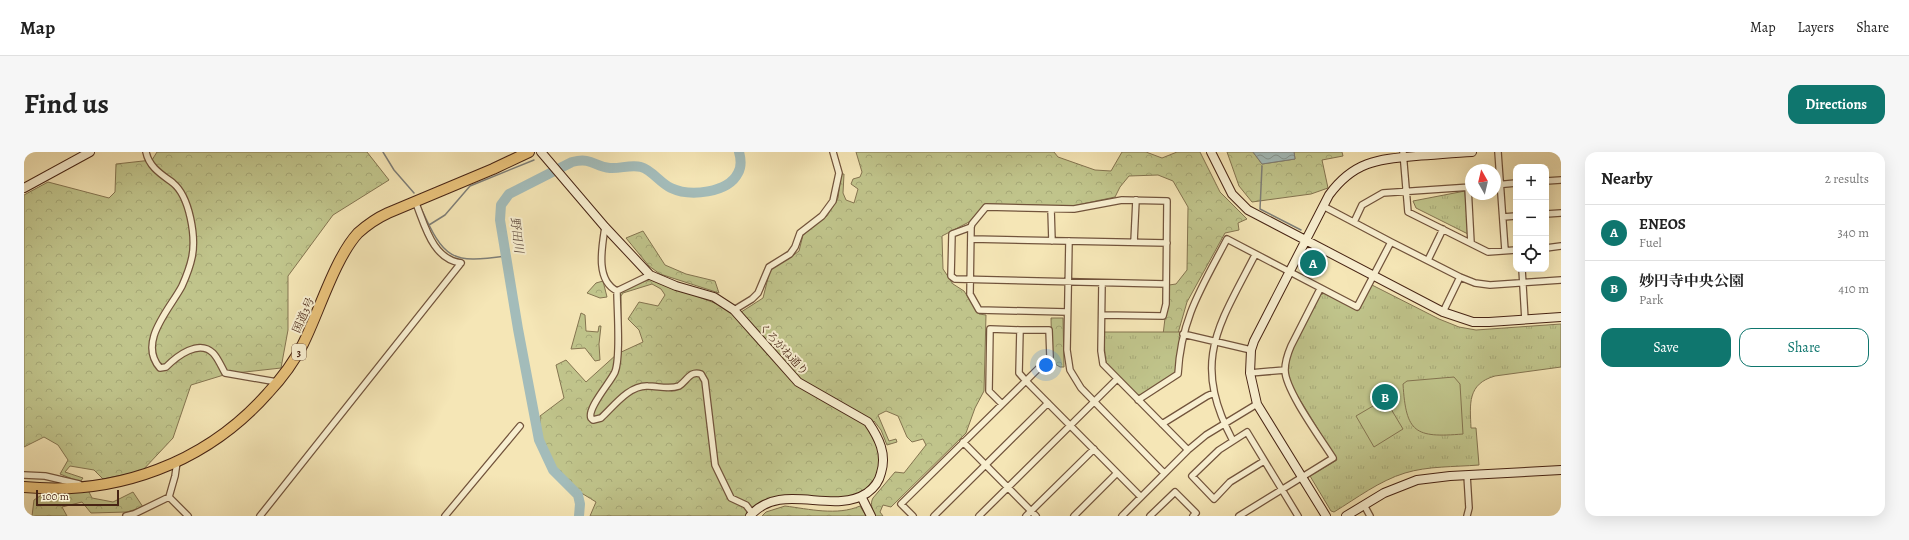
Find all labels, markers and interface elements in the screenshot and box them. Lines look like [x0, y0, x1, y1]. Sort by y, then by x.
text: Map [20, 15, 55, 41]
text: Map [1750, 18, 1776, 37]
text: Layers [1798, 18, 1834, 37]
text: Share [1856, 18, 1889, 37]
text: Find us [24, 85, 109, 123]
button: Directions [1788, 85, 1885, 124]
north arrow [1465, 164, 1501, 200]
map controls [1513, 164, 1549, 272]
button: + [1513, 164, 1549, 200]
text: Nearby [1601, 167, 1652, 190]
text: 2 results [1825, 170, 1869, 187]
button: − [1513, 200, 1549, 236]
text: ENEOS [1639, 214, 1686, 234]
water label: 野田川 [507, 216, 527, 256]
text: A [1610, 224, 1618, 241]
text: 340 m [1837, 224, 1869, 241]
text: Fuel [1639, 234, 1662, 251]
button: locate [1513, 236, 1549, 272]
pin: A [1300, 248, 1326, 278]
text: 妙円寺中央公園 [1639, 271, 1744, 291]
text: B [1610, 280, 1618, 297]
text: 410 m [1838, 280, 1869, 297]
text: Park [1639, 291, 1663, 308]
street label: 国道3号 [289, 295, 318, 335]
street label: くろがね通り [756, 320, 812, 379]
button: Save [1601, 328, 1731, 367]
button: Share [1739, 328, 1869, 367]
road number: 3 [292, 344, 306, 360]
your location [1036, 355, 1056, 375]
pin: B [1372, 382, 1398, 412]
scale bar [36, 488, 119, 507]
text: 100 m [42, 489, 69, 504]

